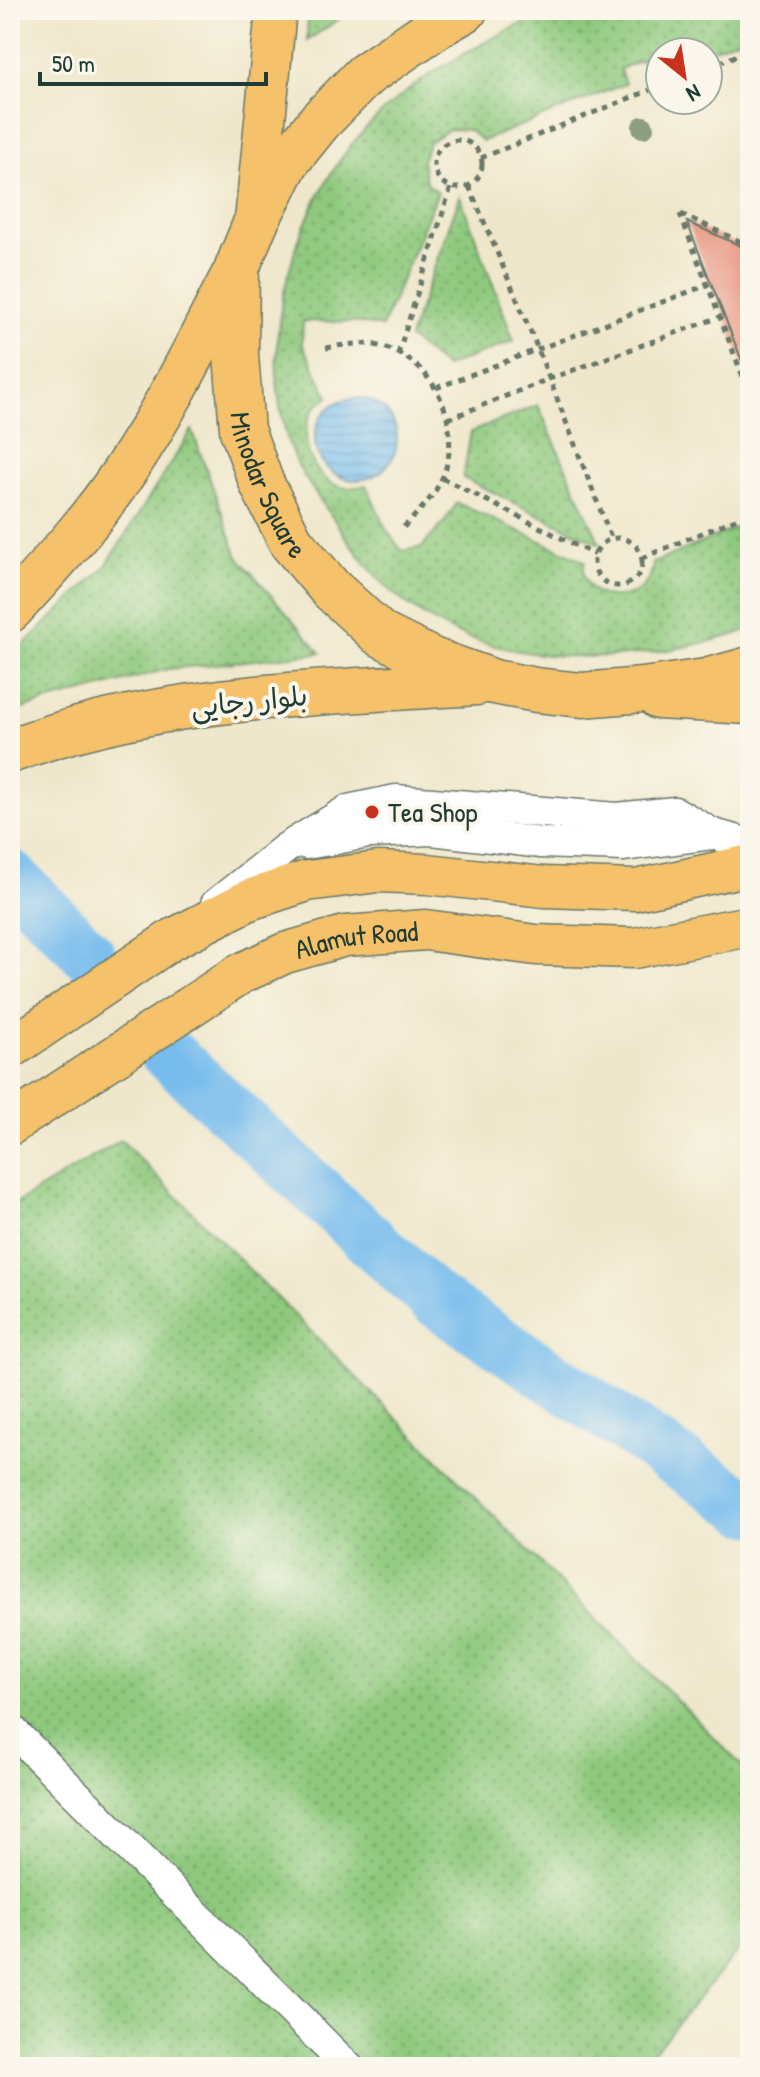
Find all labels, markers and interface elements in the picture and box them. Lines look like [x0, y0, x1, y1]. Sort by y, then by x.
scale bar [40, 36, 266, 86]
north arrow [644, 36, 724, 116]
text: 50 m [52, 47, 95, 79]
text: N [681, 77, 707, 109]
street label: Minodar Square [222, 411, 316, 566]
street label: بلوار رجایی [189, 676, 309, 726]
place label: Tea Shop [388, 793, 478, 831]
marker: Tea Shop [363, 803, 381, 821]
street label: Alamut Road [290, 912, 419, 968]

